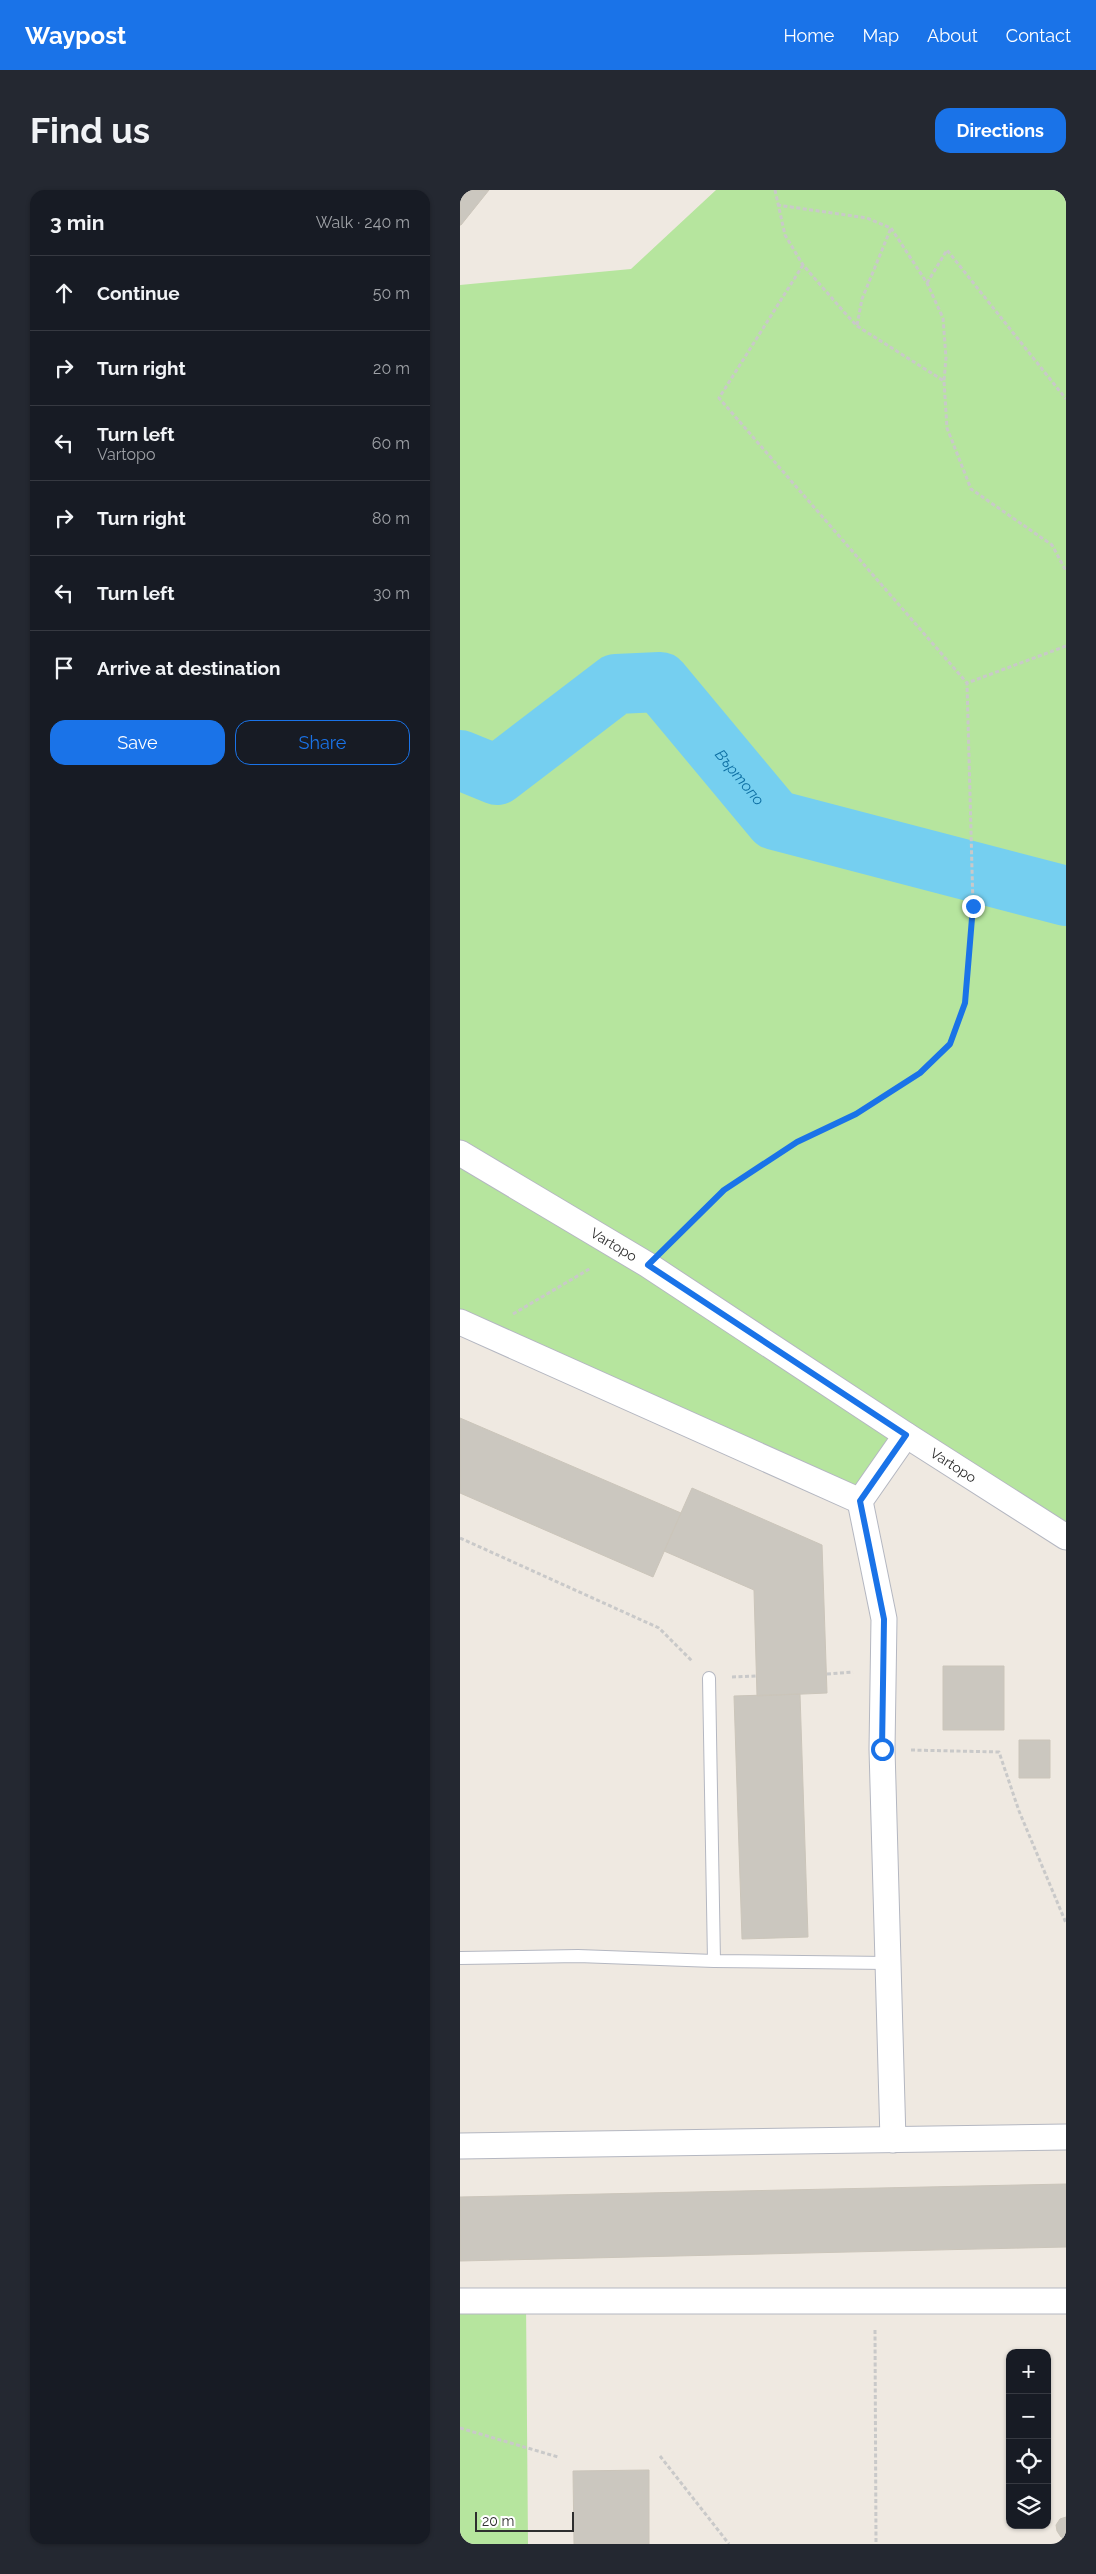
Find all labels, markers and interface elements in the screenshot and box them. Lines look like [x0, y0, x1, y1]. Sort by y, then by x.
text: Waypost [25, 21, 126, 50]
text: Home [783, 25, 834, 46]
text: Map [862, 25, 899, 46]
text: About [927, 25, 978, 46]
text: Contact [1006, 25, 1071, 46]
button: Directions [935, 108, 1066, 153]
text: Find us [30, 110, 150, 151]
text: 3 min [50, 210, 104, 235]
text: Walk · 240 m [316, 213, 410, 232]
icon: ahead [50, 279, 78, 307]
text: Continue [97, 282, 180, 304]
text: 50 m [373, 284, 410, 303]
icon: right [50, 354, 78, 382]
text: Turn right [97, 357, 186, 379]
text: 20 m [373, 359, 410, 378]
text: Turn left [97, 423, 174, 445]
icon: left [50, 429, 78, 457]
text: 60 m [372, 434, 410, 453]
text: Vartopo [97, 445, 156, 464]
icon: right [50, 504, 78, 532]
text: Turn right [97, 507, 186, 529]
text: 80 m [372, 509, 410, 528]
icon: left [50, 579, 78, 607]
text: Turn left [97, 582, 174, 604]
text: 30 m [373, 584, 410, 603]
icon: arrive [50, 654, 78, 682]
text: Arrive at destination [97, 657, 281, 679]
button: Save [50, 720, 225, 765]
button: Share [235, 720, 410, 765]
water label: Въртопо [711, 746, 768, 809]
route end [962, 895, 985, 918]
street label: Vartopo [588, 1225, 640, 1265]
street label: Vartopo [927, 1445, 979, 1486]
route start [871, 1738, 894, 1761]
map controls [1006, 2349, 1051, 2529]
button: + [1006, 2349, 1051, 2394]
button: − [1006, 2394, 1051, 2439]
button: locate [1006, 2439, 1051, 2484]
button: layers [1006, 2484, 1051, 2529]
scale bar [475, 2509, 574, 2532]
text: 20 m [482, 2513, 514, 2529]

